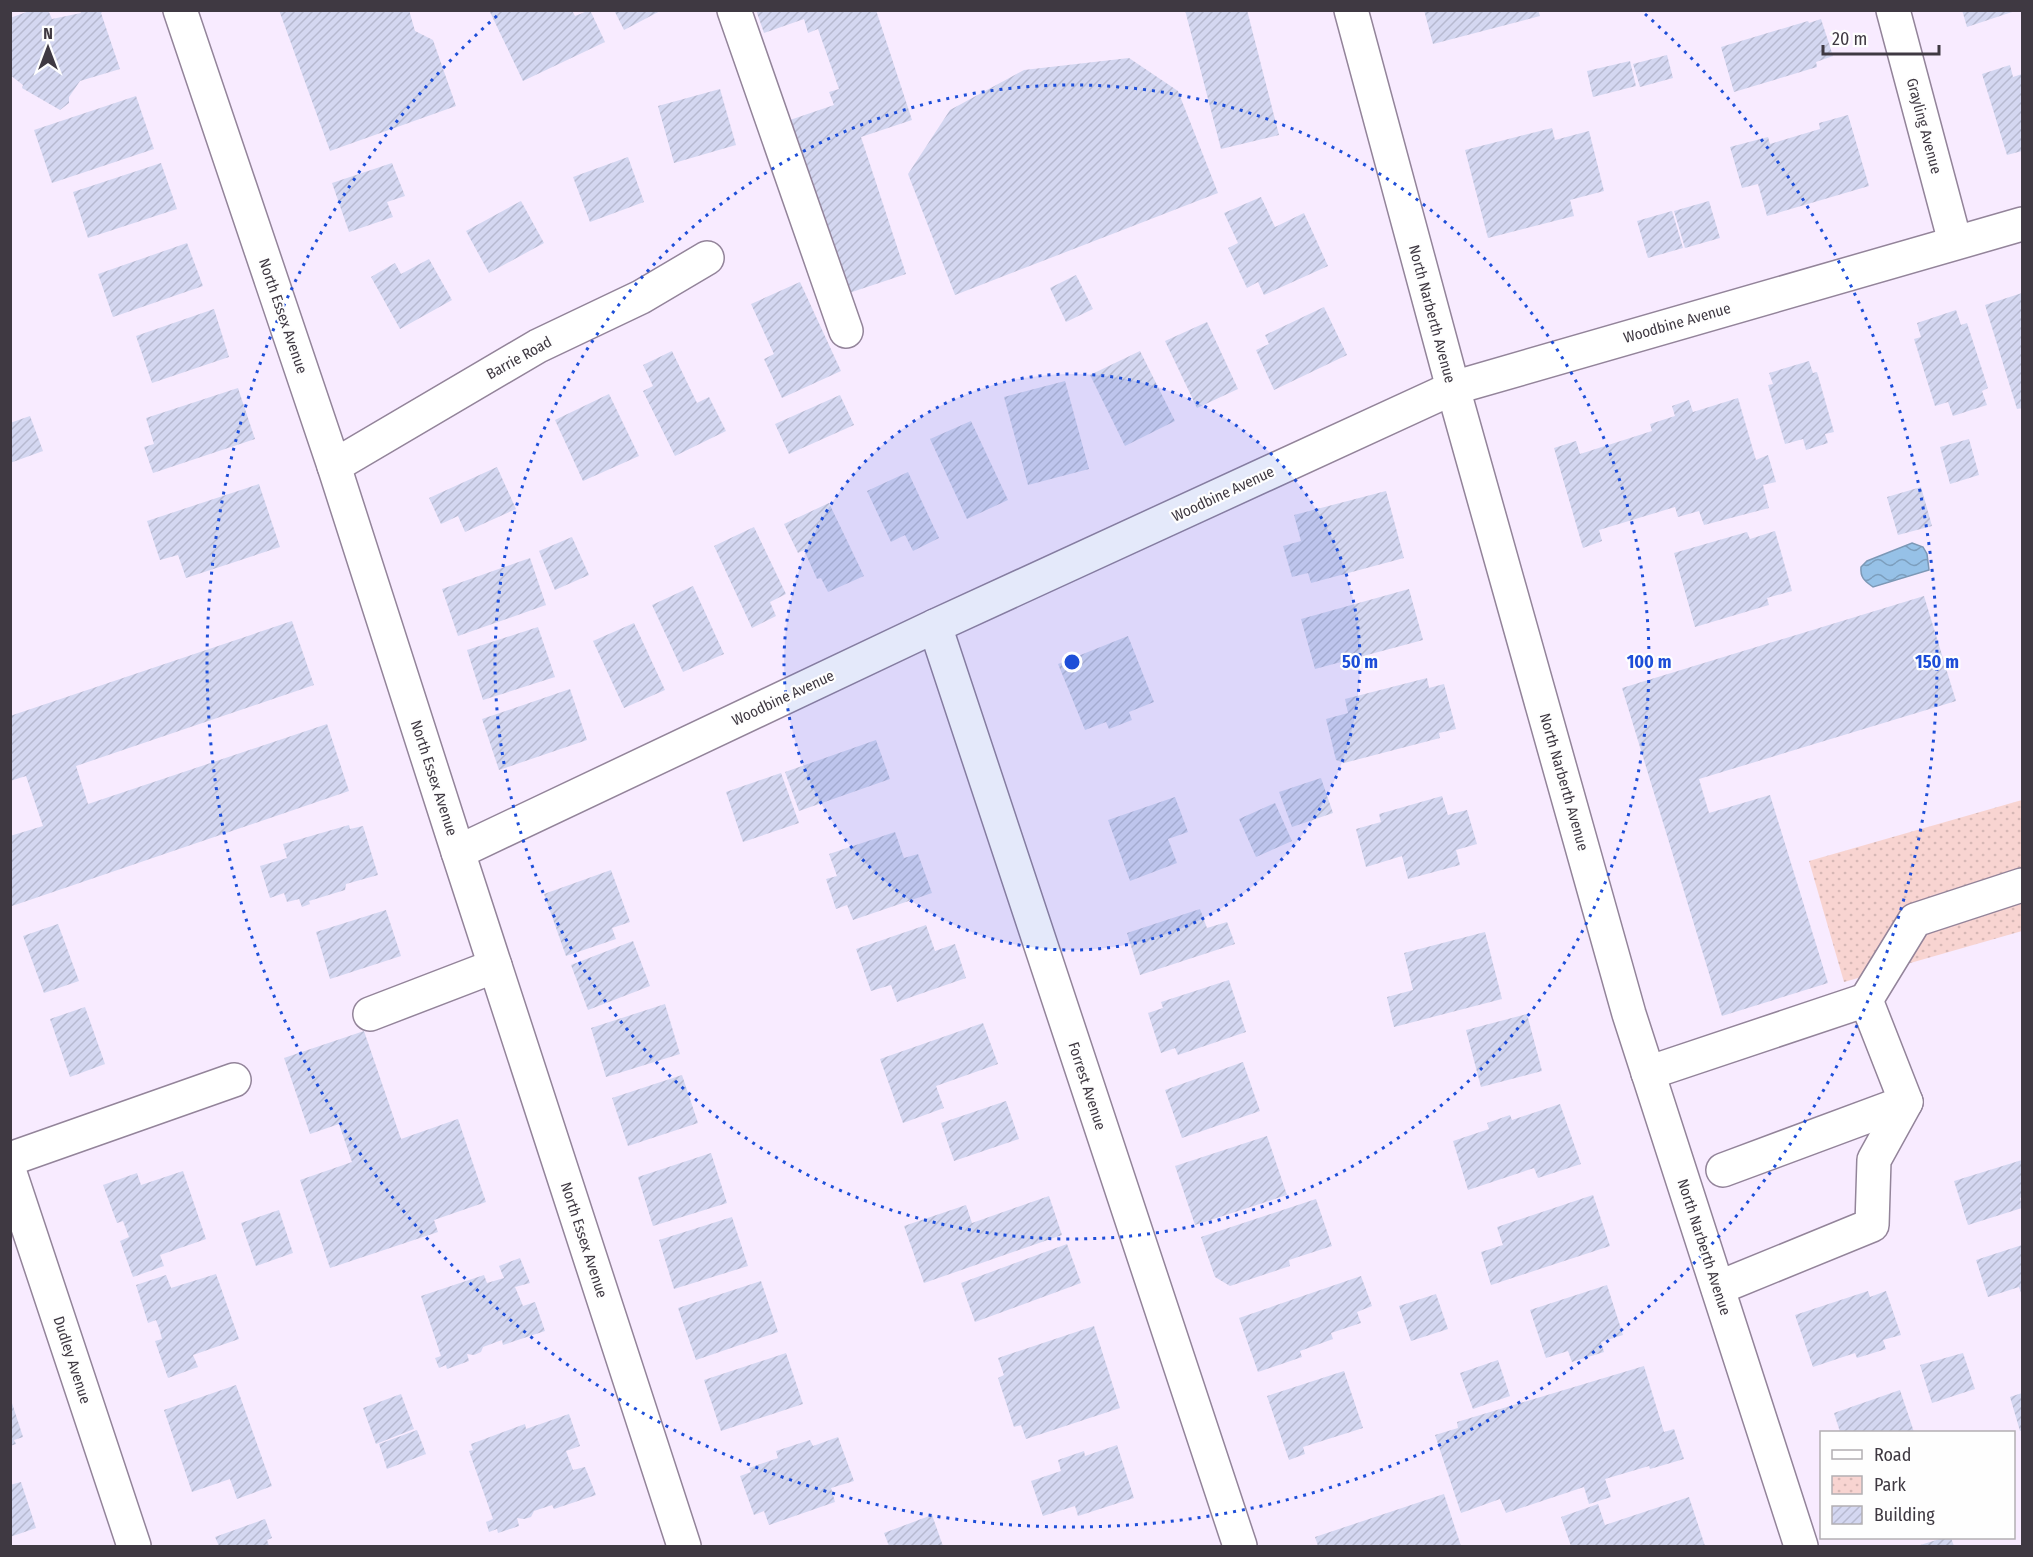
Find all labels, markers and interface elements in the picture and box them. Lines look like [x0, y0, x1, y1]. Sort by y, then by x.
north arrow [18, 18, 78, 78]
scale bar [1823, 18, 1938, 56]
text: N [43, 24, 53, 43]
text: 20 m [1832, 28, 1867, 50]
street label: Grayling Avenue [1903, 76, 1945, 176]
street label: North Narberth Avenue [1405, 243, 1459, 385]
street label: North Essex Avenue [255, 256, 311, 376]
street label: Woodbine Avenue [1621, 299, 1733, 347]
street label: Barrie Road [483, 333, 555, 383]
street label: Woodbine Avenue [1169, 462, 1277, 526]
text: 50 m [1342, 651, 1378, 673]
text: 100 m [1627, 651, 1671, 673]
text: 150 m [1915, 651, 1959, 673]
centre of rings [1062, 652, 1082, 672]
street label: Woodbine Avenue [729, 666, 837, 730]
street label: North Narberth Avenue [1536, 711, 1592, 853]
street label: North Essex Avenue [407, 718, 461, 838]
street label: Forrest Avenue [1064, 1040, 1110, 1132]
street label: North Narberth Avenue [1673, 1177, 1735, 1317]
street label: North Essex Avenue [557, 1180, 611, 1300]
street label: Dudley Avenue [49, 1314, 95, 1406]
legend [1820, 1431, 2015, 1539]
text: Road [1874, 1444, 1911, 1466]
text: Park [1874, 1474, 1907, 1496]
text: Building [1874, 1504, 1935, 1526]

